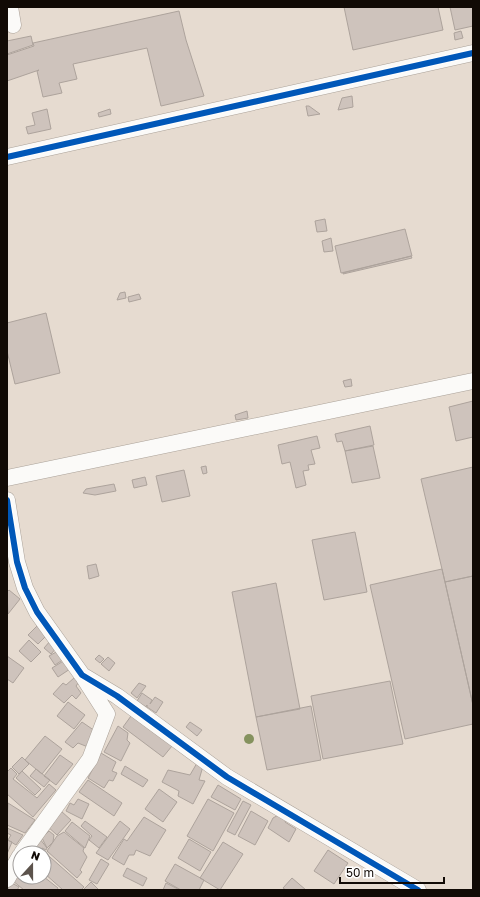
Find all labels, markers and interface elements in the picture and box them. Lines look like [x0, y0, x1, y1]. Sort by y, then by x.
north arrow [12, 845, 52, 885]
text: N [30, 848, 42, 863]
scale bar [340, 859, 444, 885]
text: 50 m [346, 865, 374, 880]

